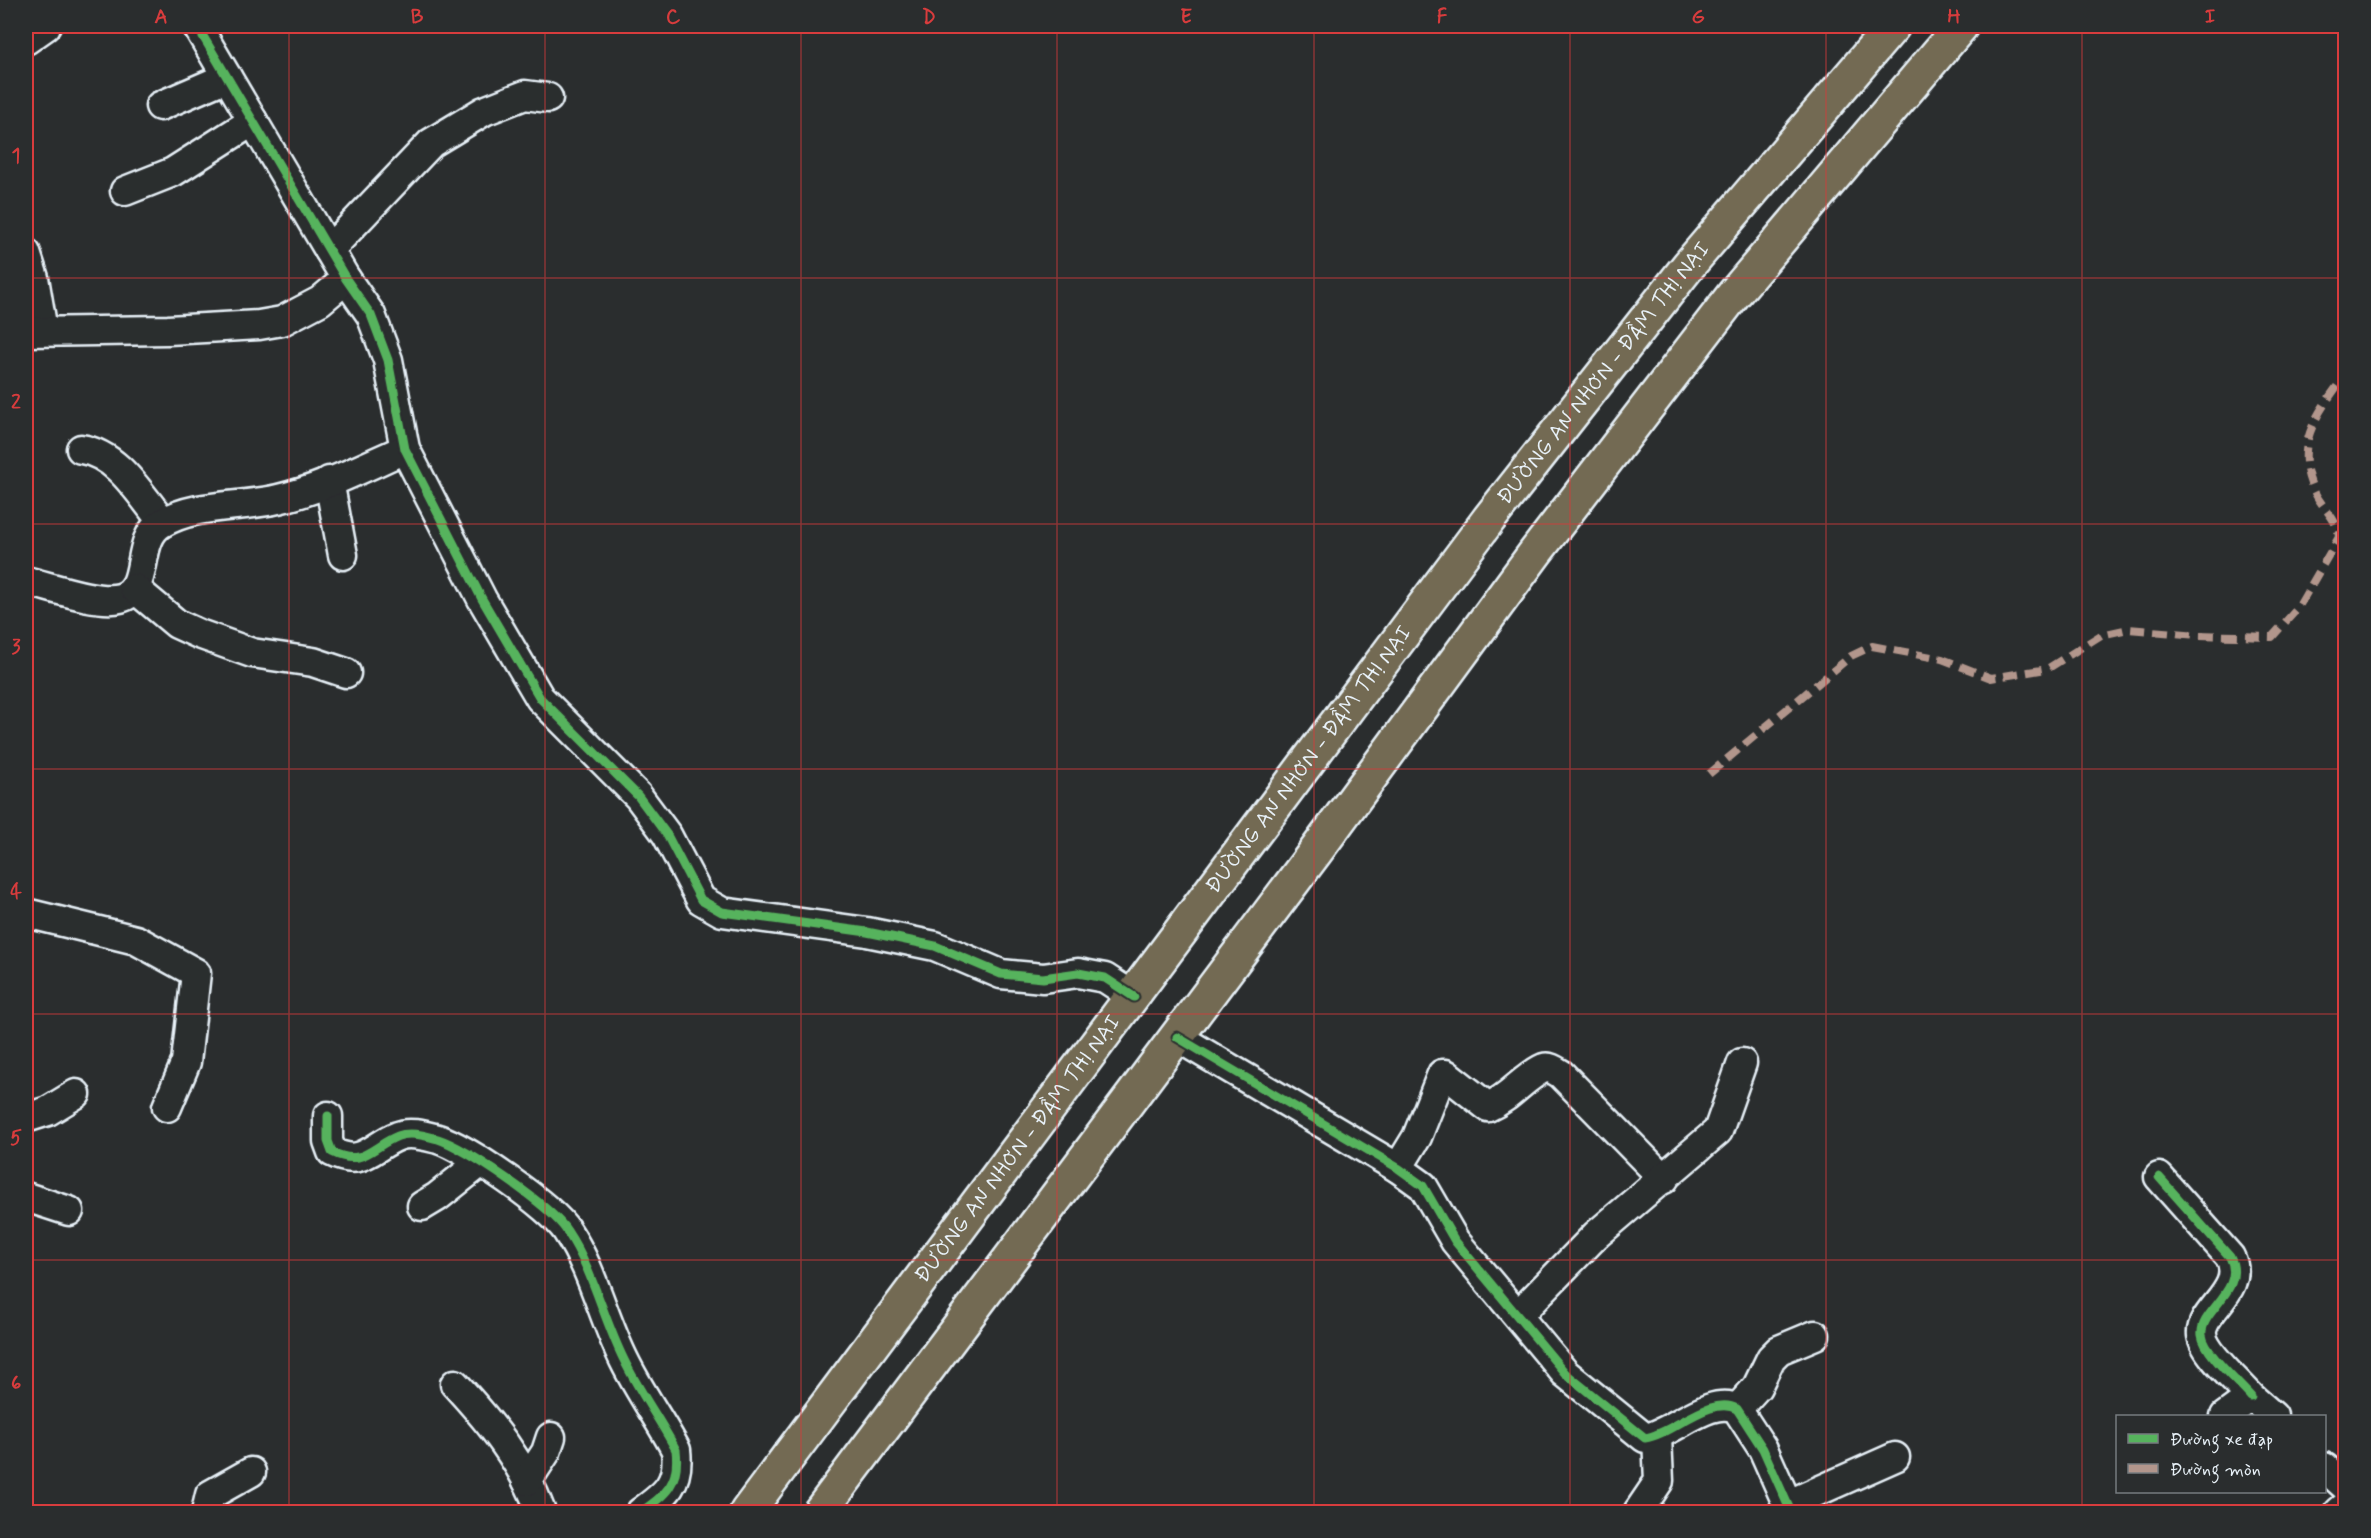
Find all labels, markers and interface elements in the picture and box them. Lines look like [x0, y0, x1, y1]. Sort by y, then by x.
text: A [154, 4, 168, 31]
text: B [411, 4, 424, 31]
text: C [666, 4, 681, 31]
text: D [922, 4, 936, 31]
text: E [1180, 4, 1192, 31]
text: F [1437, 4, 1448, 31]
text: G [1691, 4, 1705, 31]
text: H [1947, 4, 1961, 31]
text: I [2205, 4, 2215, 31]
text: 1 [12, 143, 20, 170]
street label: ĐƯỜNG AN NHƠN - ĐẦM THỊ NẠI [1491, 236, 1717, 511]
text: 2 [11, 389, 21, 416]
street label: ĐƯỜNG AN NHƠN - ĐẦM THỊ NẠI [1200, 620, 1418, 899]
text: 3 [11, 634, 21, 661]
text: 4 [10, 879, 22, 906]
street label: ĐƯỜNG AN NHƠN - ĐẦM THỊ NẠI [909, 1009, 1127, 1289]
text: 5 [10, 1125, 22, 1152]
text: 6 [11, 1370, 21, 1397]
legend [2116, 1415, 2326, 1493]
text: Đường xe đạp [2170, 1428, 2273, 1454]
text: Đường mòn [2170, 1458, 2261, 1484]

